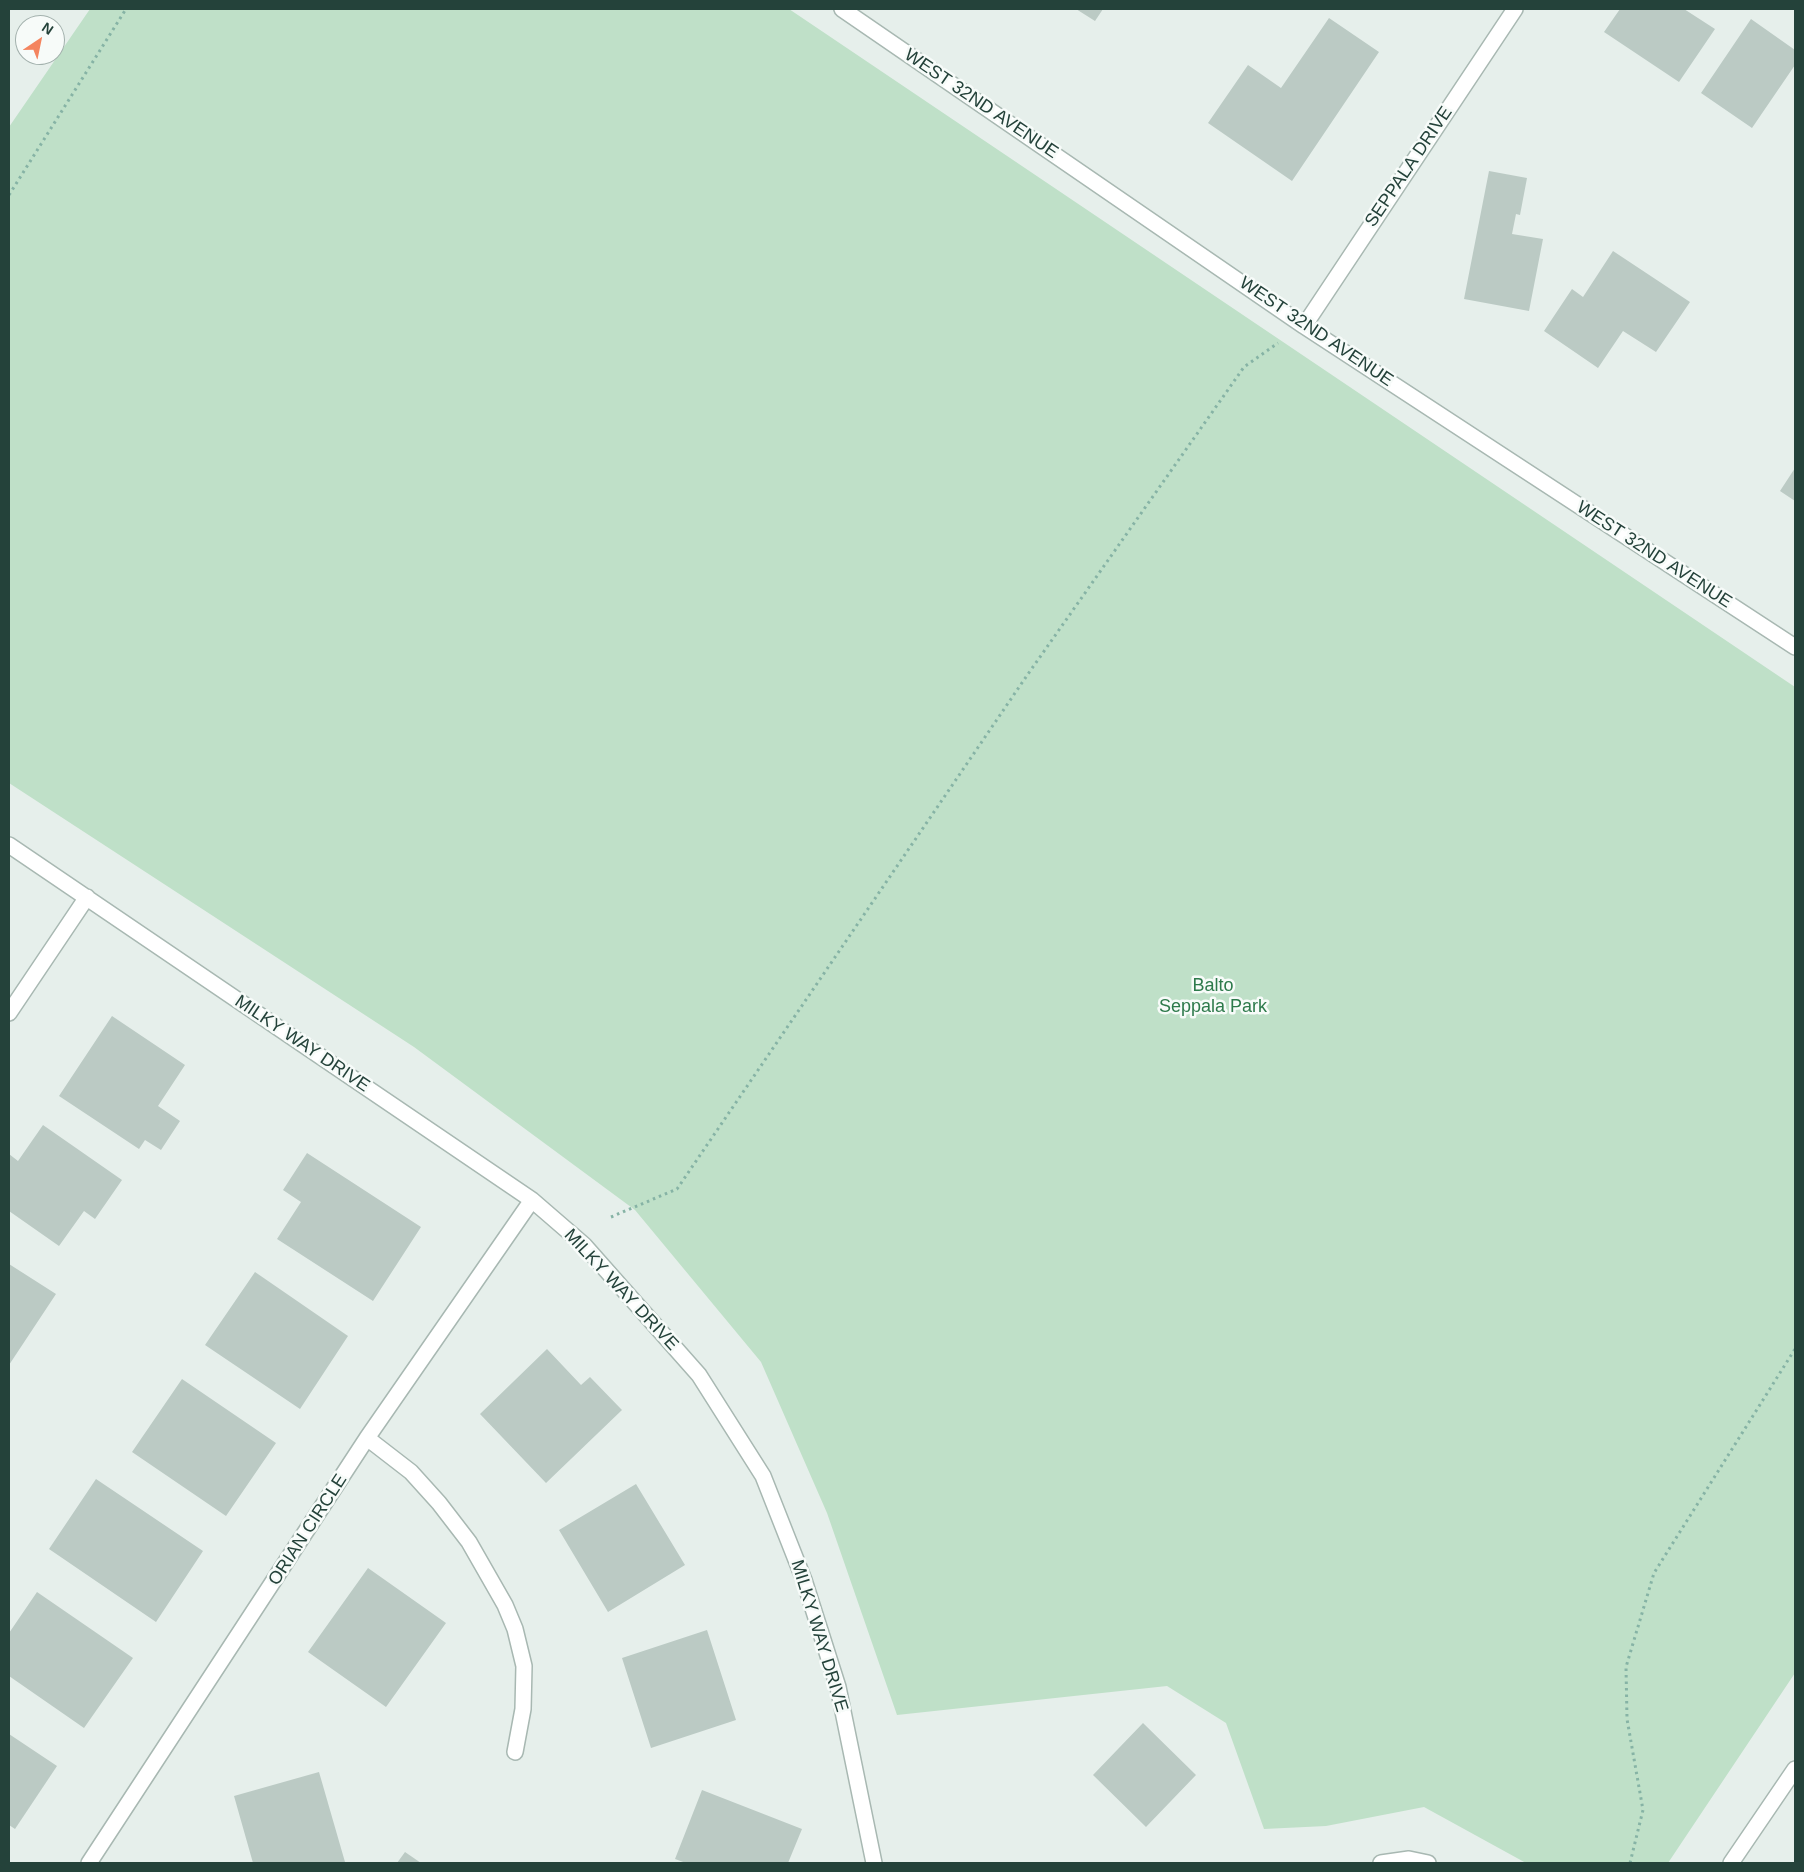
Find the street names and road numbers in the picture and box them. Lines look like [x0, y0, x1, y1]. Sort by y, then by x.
street label: WEST 32ND AVENUE [900, 45, 1062, 163]
street label: SEPPALA DRIVE [1361, 103, 1457, 231]
street label: WEST 32ND AVENUE [1235, 273, 1397, 391]
street label: WEST 32ND AVENUE [1572, 497, 1736, 613]
street label: MILKY WAY DRIVE [230, 991, 374, 1097]
street label: MILKY WAY DRIVE [559, 1225, 683, 1355]
street label: ORIAN CIRCLE [264, 1470, 352, 1590]
street label: MILKY WAY DRIVE [786, 1557, 852, 1715]

